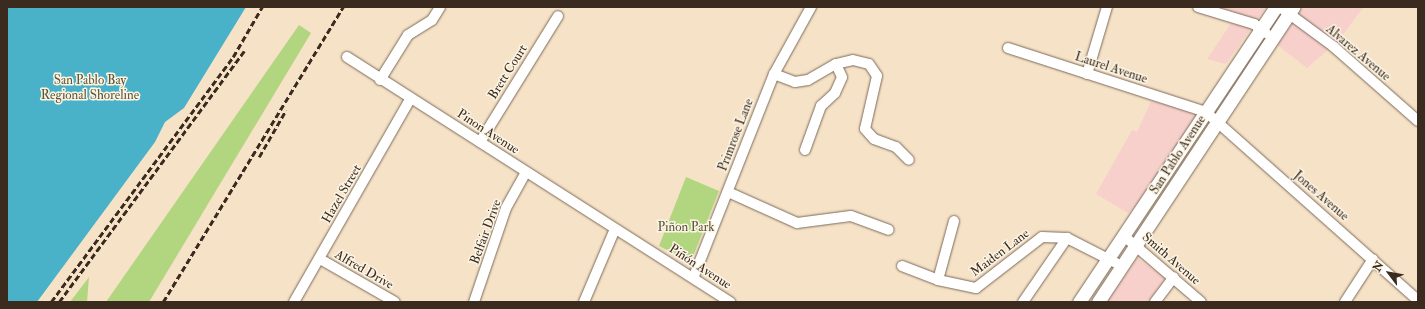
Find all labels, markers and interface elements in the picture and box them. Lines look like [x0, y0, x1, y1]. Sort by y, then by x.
street label: Alvarez Avenue [1323, 22, 1393, 84]
street label: Brett Court [485, 42, 531, 102]
street label: Laurel Avenue [1073, 49, 1149, 87]
park label: San Pablo Bay Regional Shoreline [41, 73, 139, 104]
street label: Primrose Lane [715, 97, 757, 173]
street label: Pinon Avenue [454, 106, 522, 158]
street label: San Pablo Avenue [1147, 113, 1209, 197]
street label: Hazel Street [319, 162, 365, 226]
street label: Jones Avenue [1290, 168, 1352, 224]
street label: Belfair Drive [467, 198, 505, 266]
park label: Piñon Park [657, 219, 715, 235]
street label: Maiden Lane [968, 226, 1032, 280]
street label: Smith Avenue [1139, 229, 1203, 289]
street label: Piñón Avenue [666, 241, 734, 293]
street label: Alfred Drive [332, 247, 396, 293]
north arrow [1369, 253, 1409, 293]
text: N [1370, 259, 1387, 274]

